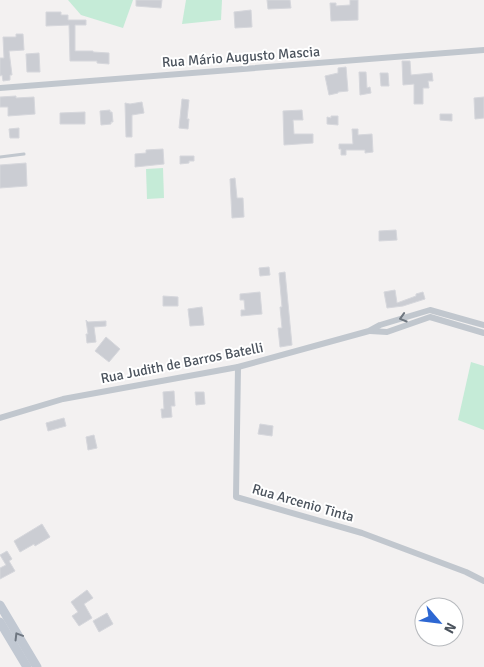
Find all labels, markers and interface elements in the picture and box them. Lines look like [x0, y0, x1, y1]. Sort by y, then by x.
street label: Rua Mário Augusto Mascia [161, 43, 321, 71]
one-way arrow [400, 313, 408, 323]
street label: Rua Judith de Barros Batelli [99, 339, 265, 387]
street label: Rua Arcenio Tinta [250, 480, 356, 526]
north arrow [414, 597, 464, 647]
text: N [440, 620, 460, 636]
one-way arrow [15, 632, 25, 641]

